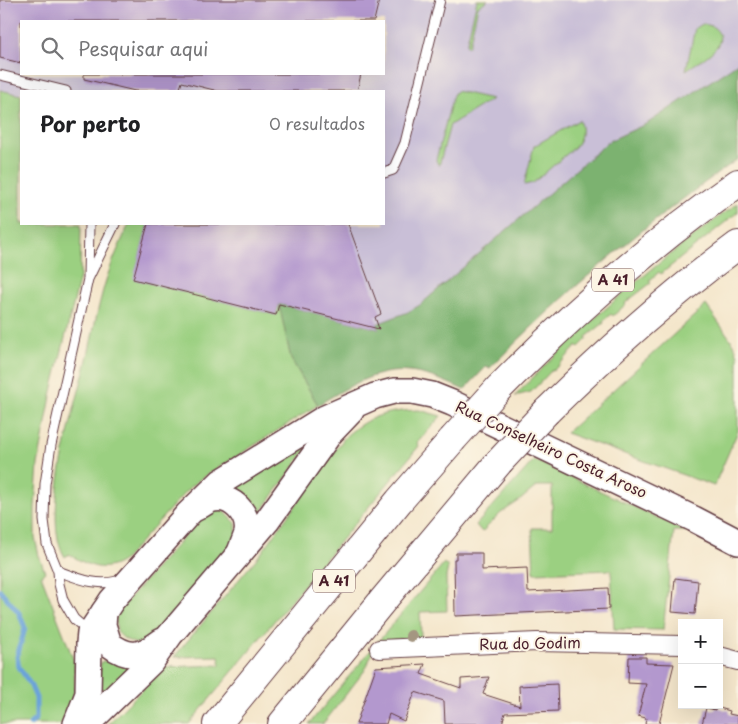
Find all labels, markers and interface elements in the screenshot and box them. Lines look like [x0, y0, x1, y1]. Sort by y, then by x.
search box [20, 20, 385, 75]
icon: search [38, 34, 66, 62]
text: Pesquisar aqui [78, 34, 208, 62]
text: Por perto [40, 107, 140, 139]
text: 0 resultados [269, 111, 365, 135]
road number: A 41 [592, 268, 634, 292]
street label: Rua Conselheiro Costa Aroso [452, 394, 651, 503]
road number: A 41 [313, 570, 355, 592]
map controls [678, 619, 723, 709]
button: + [678, 619, 723, 664]
street label: Rua do Godim [479, 630, 581, 655]
button: − [678, 664, 723, 709]

